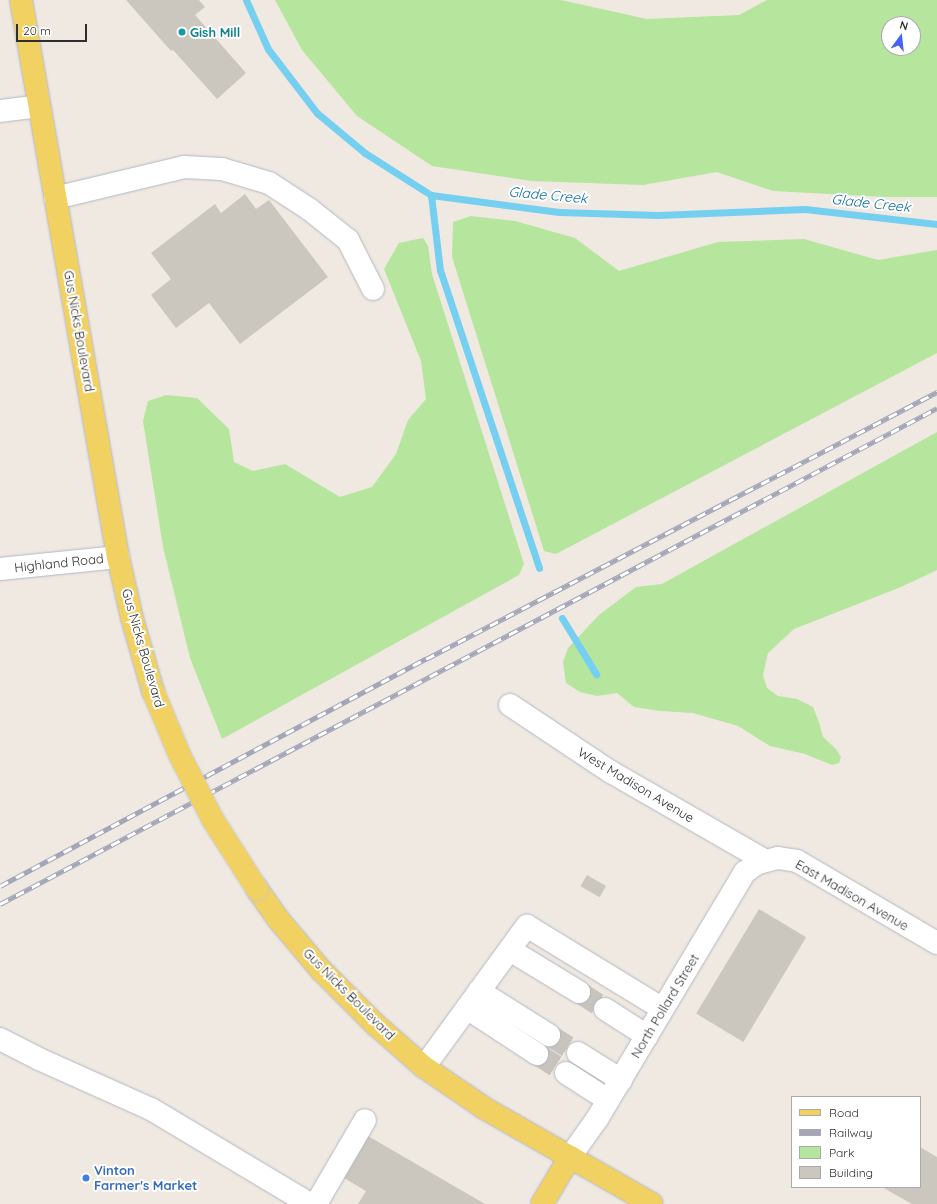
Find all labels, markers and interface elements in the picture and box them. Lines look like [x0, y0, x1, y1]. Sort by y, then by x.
scale bar [18, 16, 89, 42]
north arrow [881, 16, 921, 56]
text: N [898, 18, 910, 33]
text: 20 m [23, 23, 51, 38]
place label: Gish Mill [190, 24, 240, 40]
marker: Gish Mill [177, 27, 187, 37]
water label: Glade Creek [508, 183, 588, 207]
water label: Glade Creek [831, 191, 911, 215]
street label: Gus Nicks Boulevard [61, 269, 97, 393]
street label: Highland Road [14, 551, 104, 575]
street label: Gus Nicks Boulevard [119, 587, 167, 709]
street label: West Madison Avenue [575, 744, 697, 826]
street label: East Madison Avenue [793, 856, 911, 934]
street label: Gus Nicks Boulevard [300, 945, 398, 1043]
street label: North Pollard Street [628, 951, 702, 1061]
legend [791, 1096, 921, 1188]
text: Road [829, 1105, 859, 1120]
text: Railway [829, 1125, 873, 1140]
text: Park [829, 1145, 854, 1160]
place label: Vinton Farmer's Market [94, 1163, 197, 1194]
text: Building [829, 1165, 873, 1180]
marker: Vinton Farmer's Market [81, 1173, 91, 1183]

